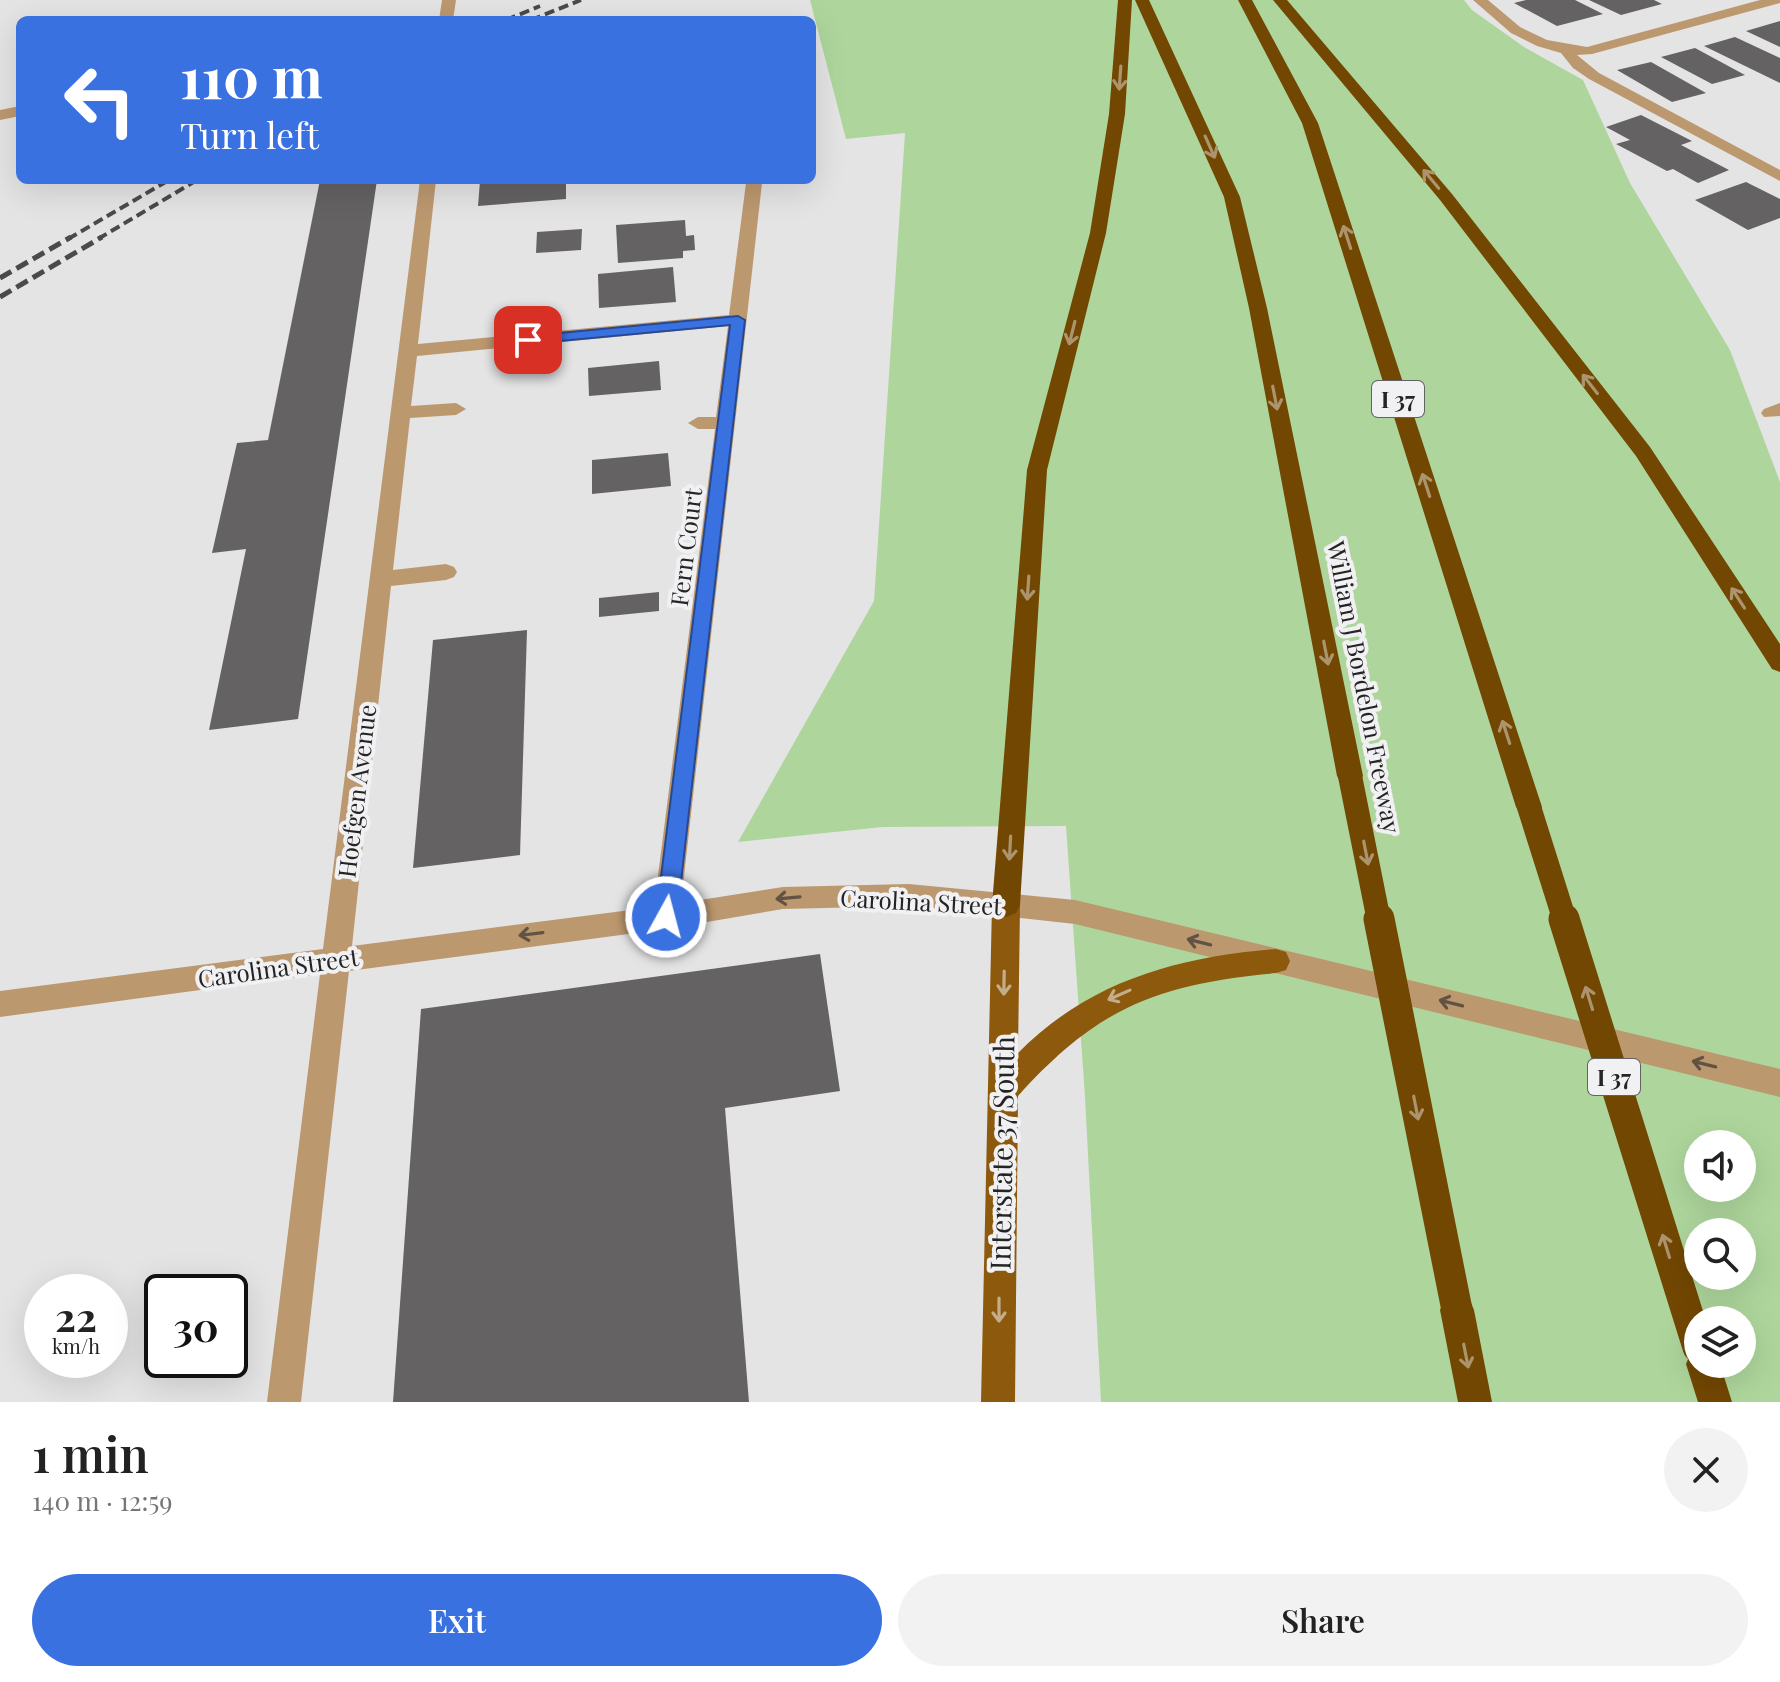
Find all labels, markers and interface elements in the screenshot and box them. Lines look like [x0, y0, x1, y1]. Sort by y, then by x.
text: 110 m [180, 38, 323, 113]
icon: left [48, 48, 152, 152]
one-way arrow [1112, 64, 1127, 91]
text: Turn left [180, 110, 319, 158]
one-way arrow [1203, 135, 1218, 159]
one-way arrow [1422, 169, 1440, 189]
one-way arrow [1338, 225, 1353, 250]
pin [494, 306, 562, 374]
icon: arrive [506, 318, 550, 362]
one-way arrow [1064, 319, 1079, 345]
one-way arrow [1582, 374, 1599, 395]
road number: I 37 [1372, 381, 1424, 417]
one-way arrow [1269, 384, 1284, 410]
one-way arrow [1418, 472, 1433, 498]
street label: Fern Court [662, 486, 708, 608]
street label: William J Bordelon Freeway [1321, 537, 1409, 836]
one-way arrow [1020, 574, 1035, 601]
one-way arrow [1729, 587, 1745, 610]
one-way arrow [1319, 639, 1334, 665]
street label: Hoefgen Avenue [330, 703, 382, 879]
one-way arrow [1497, 720, 1512, 745]
one-way arrow [1002, 834, 1017, 860]
one-way arrow [1359, 840, 1374, 865]
position arrow [624, 875, 708, 959]
street label: Carolina Street [839, 881, 1003, 921]
one-way arrow [776, 891, 802, 906]
one-way arrow [518, 927, 545, 942]
one-way arrow [1186, 934, 1212, 949]
street label: Carolina Street [196, 940, 361, 994]
one-way arrow [997, 969, 1012, 996]
one-way arrow [1581, 985, 1596, 1011]
one-way arrow [1108, 989, 1132, 1004]
one-way arrow [1439, 995, 1465, 1010]
street label: Interstate 37 South [980, 1035, 1022, 1270]
one-way arrow [1692, 1056, 1718, 1071]
road number: I 37 [1588, 1059, 1640, 1095]
one-way arrow [1410, 1095, 1425, 1120]
map controls [1684, 1130, 1756, 1378]
button: sound [1684, 1130, 1756, 1202]
button: search [1684, 1218, 1756, 1290]
one-way arrow [1658, 1234, 1673, 1259]
speed limit sign: 30 [144, 1274, 248, 1378]
text: 22 [55, 1289, 97, 1342]
one-way arrow [991, 1296, 1007, 1323]
button: layers [1684, 1306, 1756, 1378]
text: km/h [52, 1332, 100, 1359]
one-way arrow [1459, 1343, 1474, 1368]
text: 1 min [32, 1421, 149, 1485]
button: close [1664, 1428, 1748, 1512]
text: 140 m · 12:59 [32, 1483, 172, 1518]
button: Exit [32, 1574, 882, 1666]
button: Share [898, 1574, 1748, 1666]

